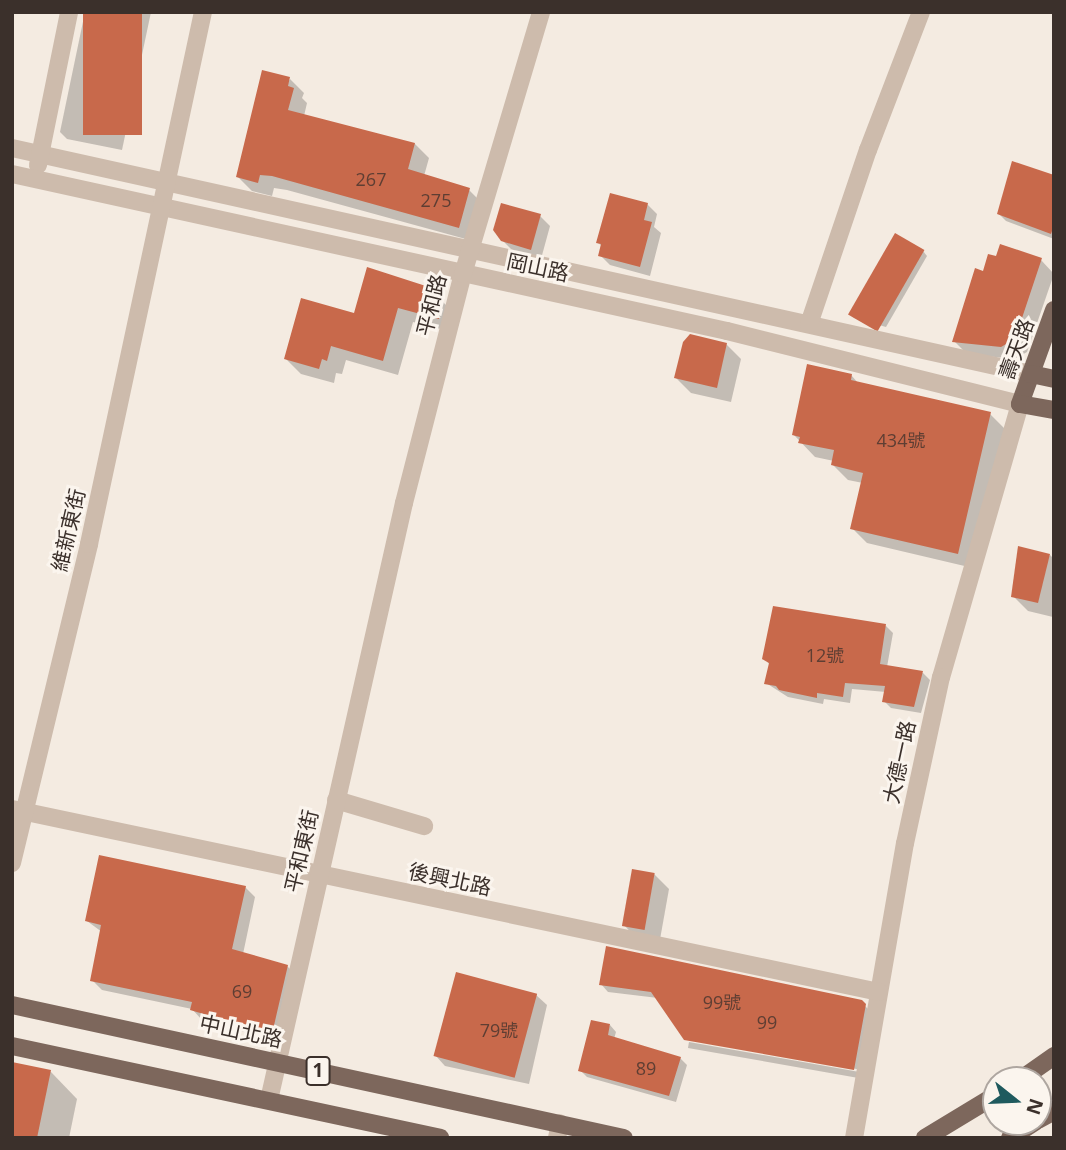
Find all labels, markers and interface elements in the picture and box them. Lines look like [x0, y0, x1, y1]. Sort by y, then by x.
house number: 267 [356, 168, 386, 190]
house number: 275 [421, 189, 451, 211]
street label: 岡山路 [505, 248, 571, 286]
street label: 平和路 [411, 271, 451, 339]
street label: 壽天路 [993, 315, 1039, 383]
house number: 434號 [877, 429, 925, 451]
street label: 維新東街 [46, 486, 90, 574]
house number: 12號 [806, 644, 844, 666]
street label: 大德一路 [878, 718, 920, 806]
street label: 平和東街 [279, 807, 323, 895]
street label: 後興北路 [406, 858, 494, 900]
house number: 69 [232, 980, 252, 1002]
house number: 99號 [703, 991, 741, 1013]
street label: 中山北路 [197, 1010, 285, 1052]
house number: 99 [757, 1011, 777, 1033]
house number: 79號 [480, 1019, 518, 1041]
road number: 1 [304, 1056, 332, 1086]
house number: 89 [636, 1057, 656, 1079]
north arrow [982, 1066, 1052, 1136]
text: N [1020, 1095, 1050, 1118]

